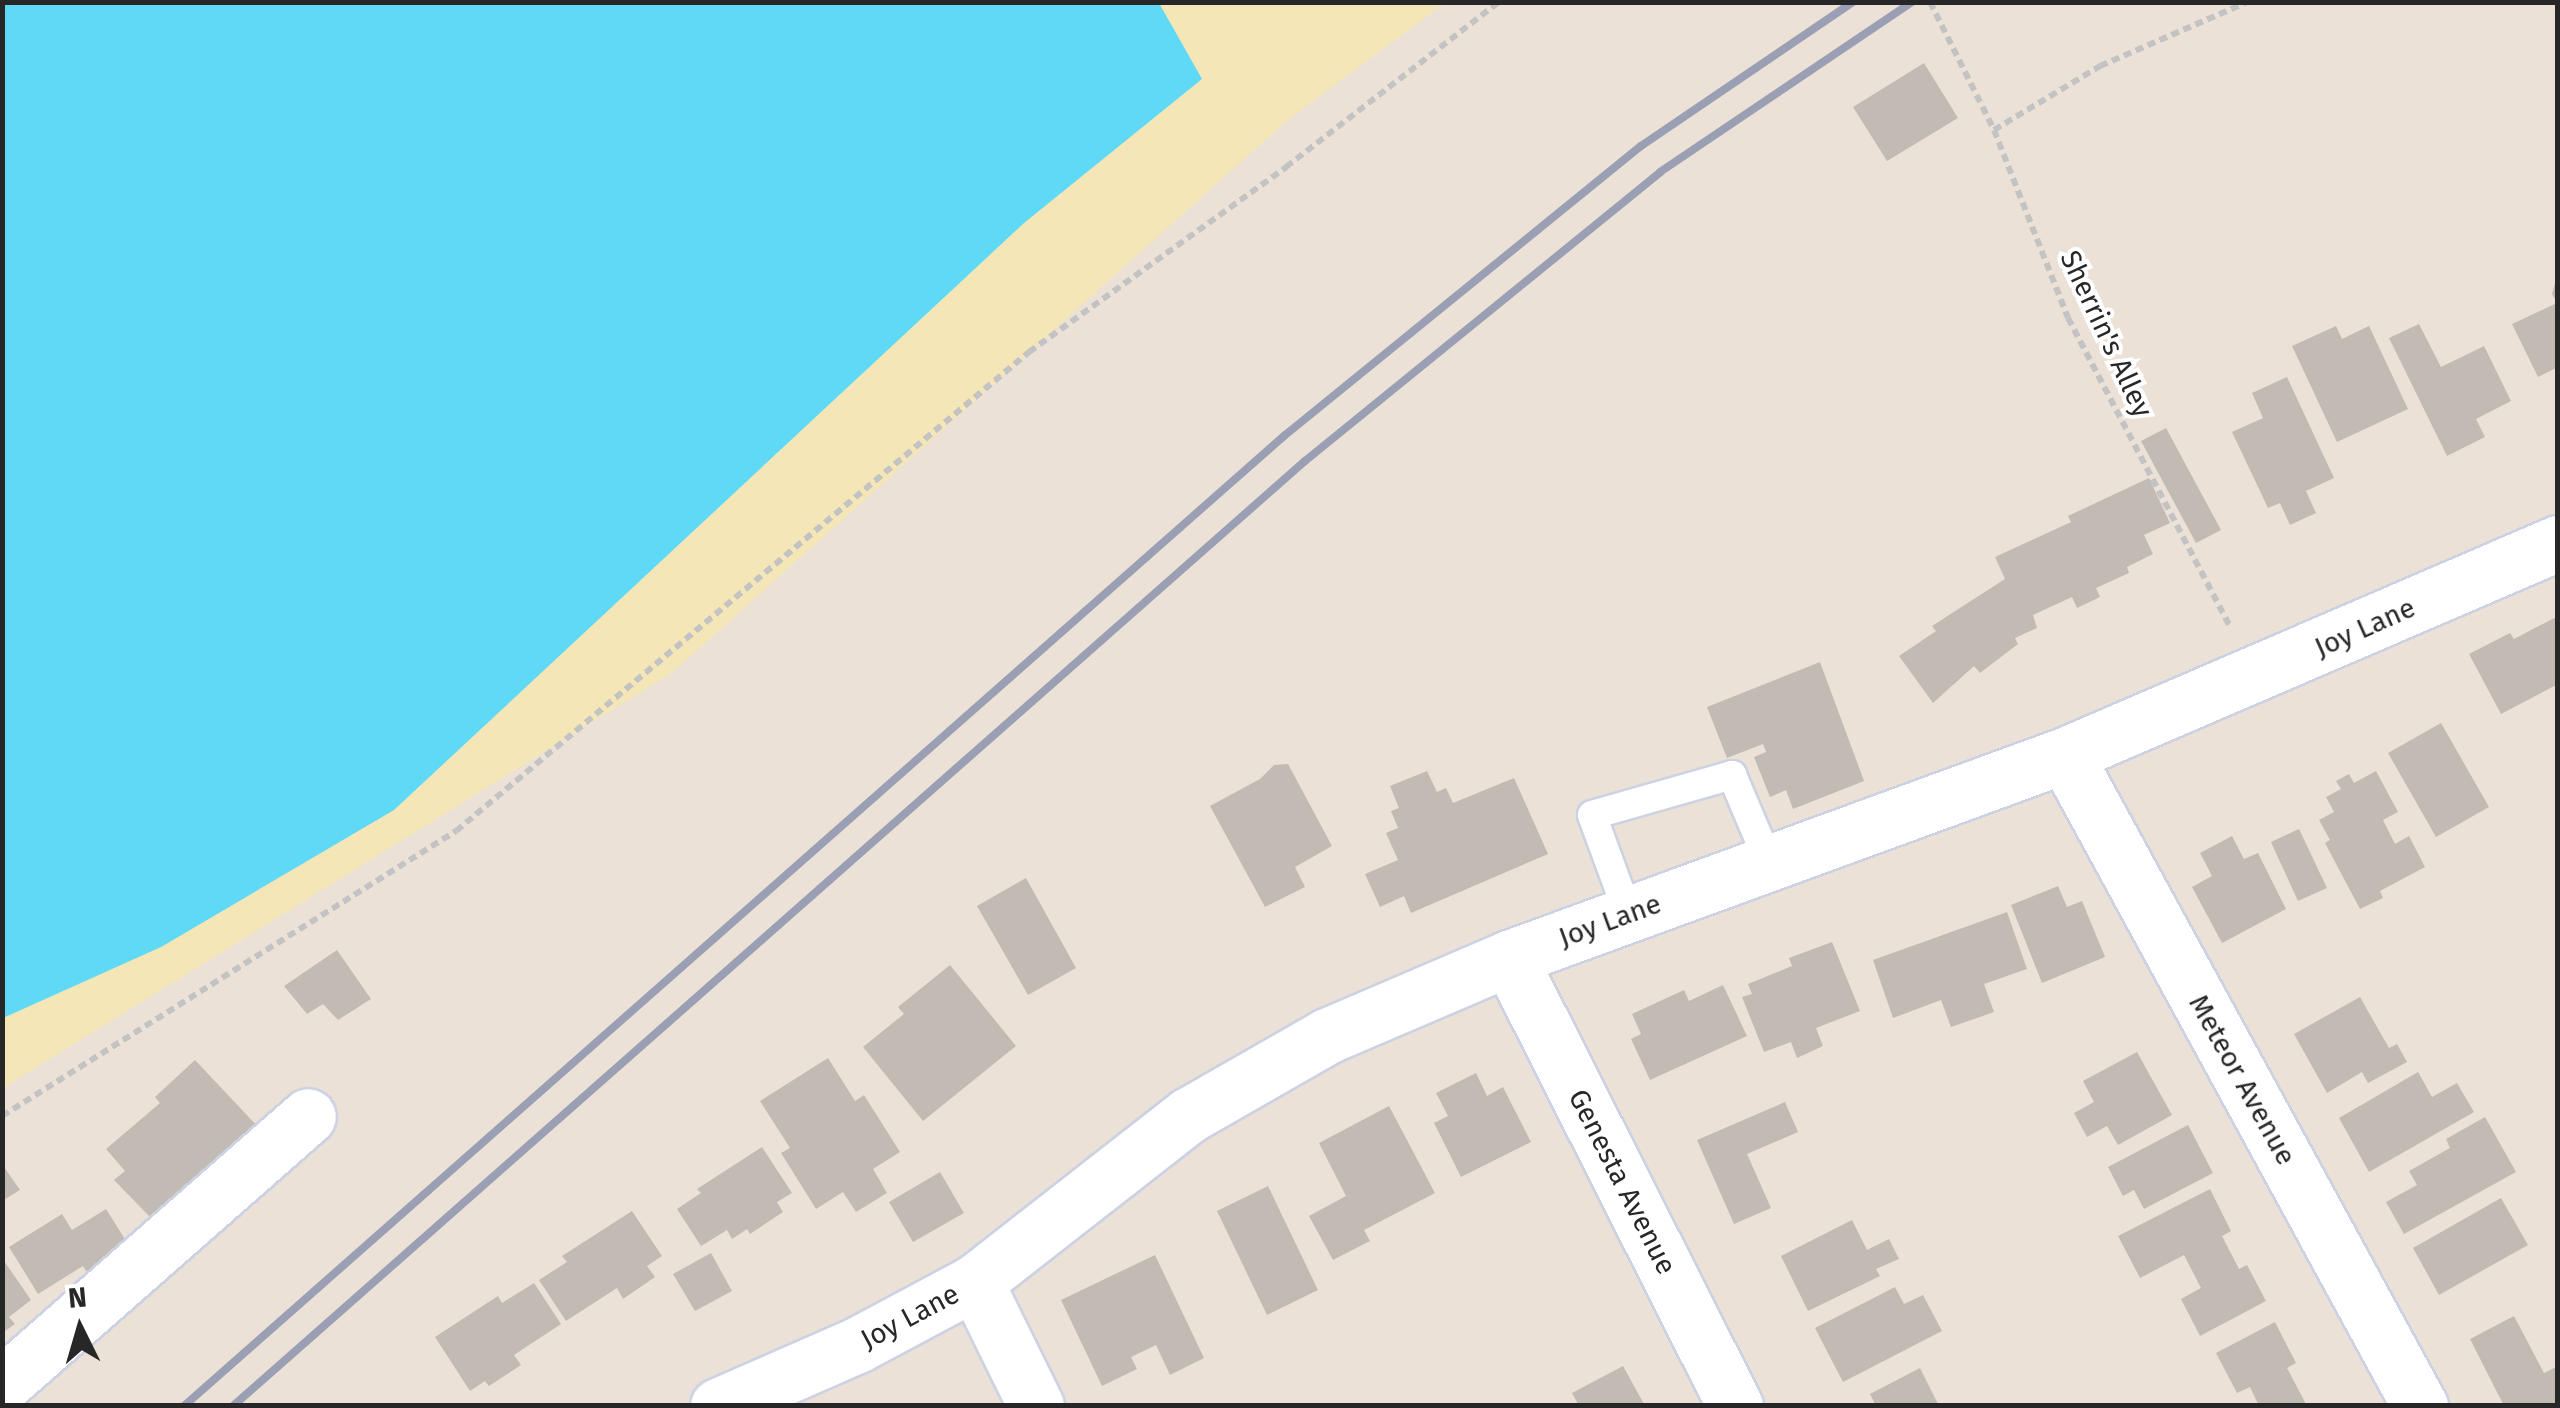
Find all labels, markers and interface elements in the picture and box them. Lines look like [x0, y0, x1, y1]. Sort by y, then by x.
street label: Sherrin's Alley [2053, 245, 2159, 423]
street label: Joy Lane [2310, 591, 2420, 665]
street label: Joy Lane [1554, 887, 1666, 955]
street label: Meteor Avenue [2181, 989, 2303, 1171]
street label: Genesta Avenue [1561, 1084, 1683, 1280]
street label: Joy Lane [855, 1277, 965, 1357]
north arrow [30, 1278, 130, 1378]
text: N [67, 1280, 88, 1315]

